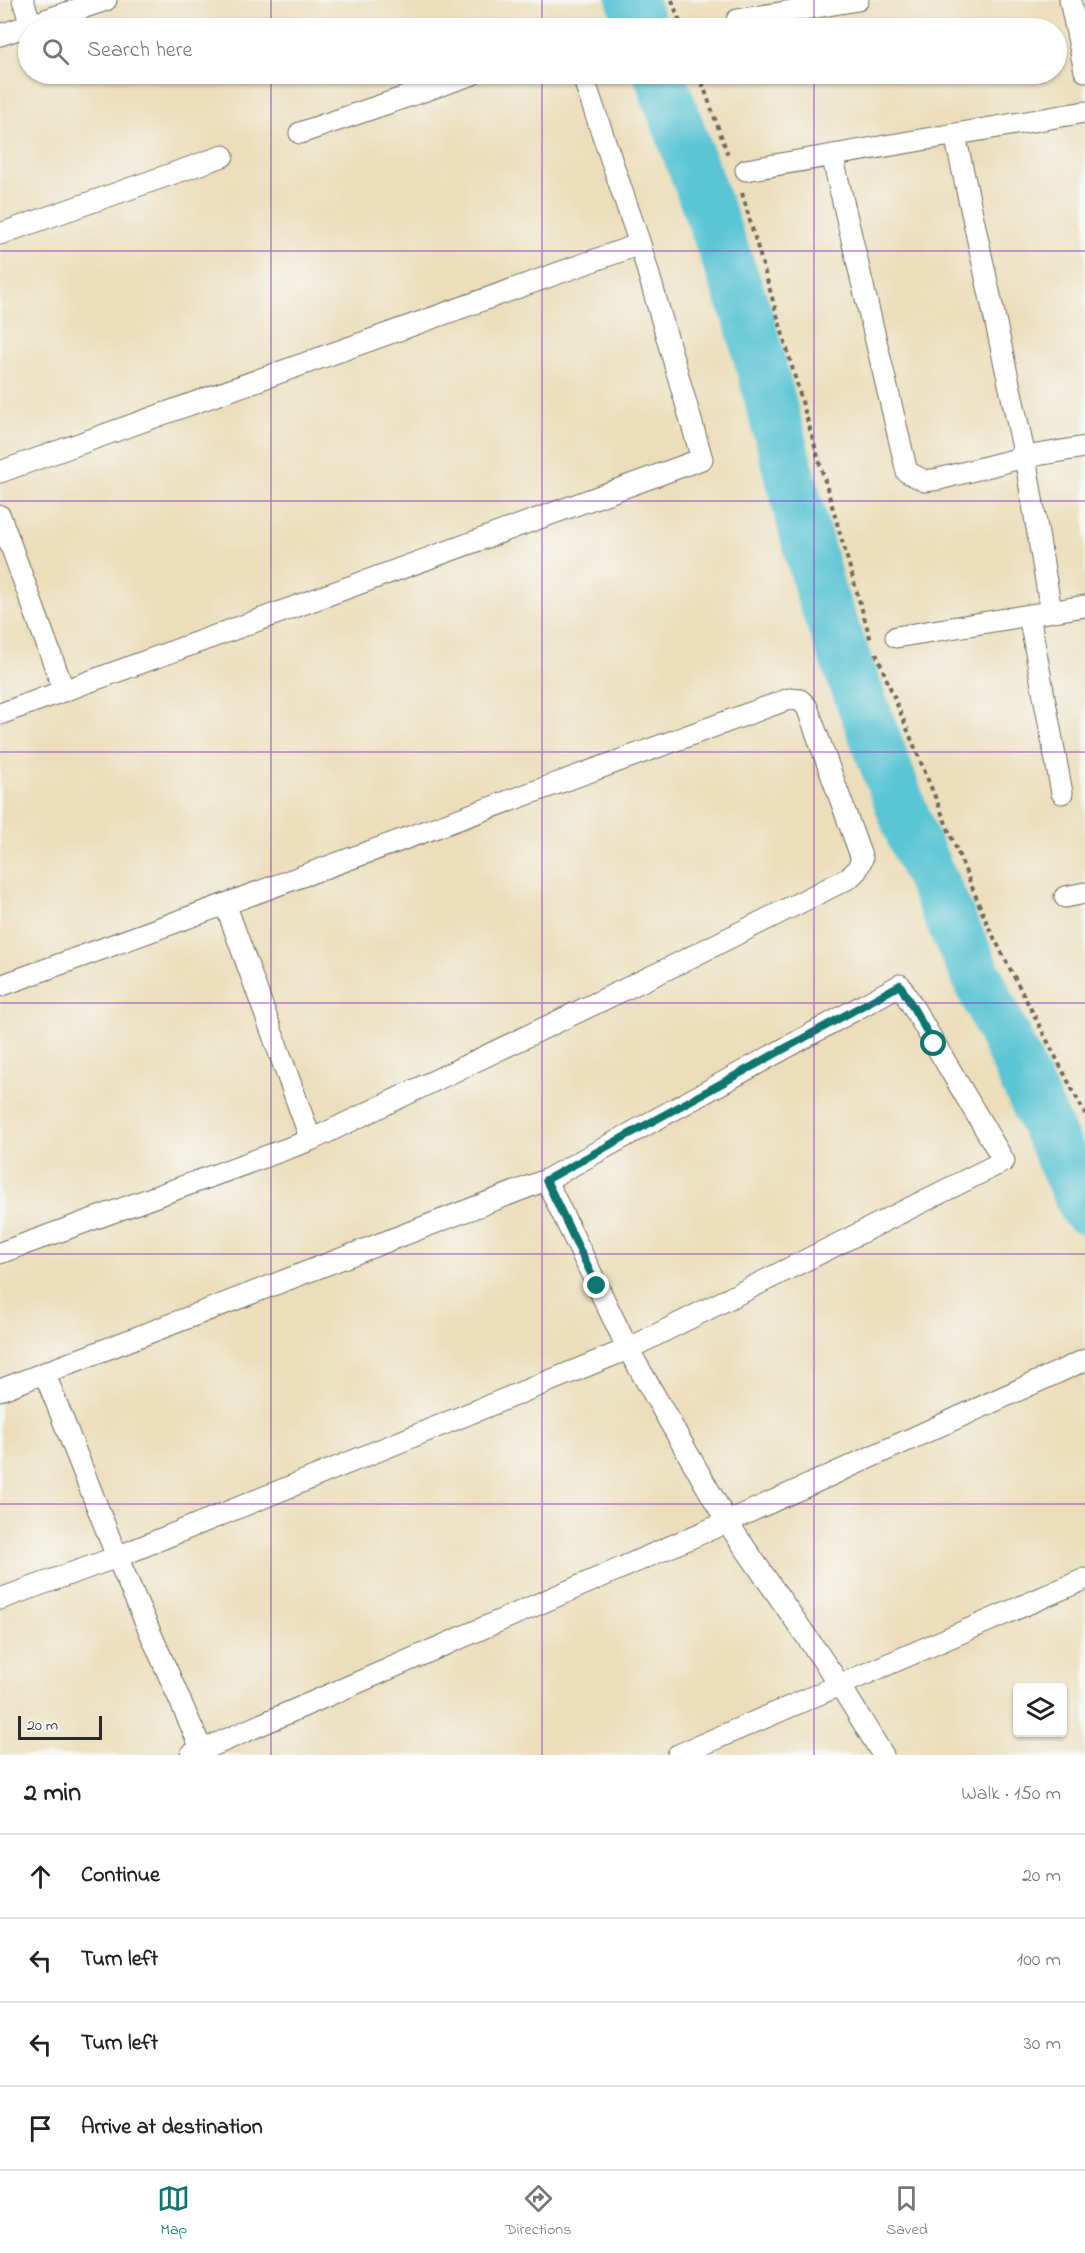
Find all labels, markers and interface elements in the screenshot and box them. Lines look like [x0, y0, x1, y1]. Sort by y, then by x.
search box [18, 18, 1067, 84]
icon: search [39, 35, 72, 68]
text: Search here [87, 35, 192, 67]
route start [920, 1030, 946, 1056]
route end [583, 1272, 609, 1298]
map controls [1013, 1683, 1067, 1737]
button: layers [1013, 1683, 1067, 1737]
scale bar [18, 1713, 102, 1740]
text: 20 m [27, 1714, 58, 1738]
text: 2 min [24, 1775, 81, 1813]
text: Walk · 150 m [961, 1780, 1061, 1809]
icon: ahead [24, 1860, 57, 1893]
text: Continue [81, 1860, 160, 1892]
text: 20 m [1022, 1862, 1061, 1891]
icon: left [24, 1944, 57, 1977]
text: Turn left [81, 1944, 158, 1976]
text: 100 m [1017, 1946, 1061, 1975]
icon: left [24, 2028, 57, 2061]
text: Turn left [81, 2028, 158, 2060]
text: 30 m [1024, 2030, 1061, 2059]
icon: arrive [24, 2112, 57, 2145]
text: Arrive at destination [81, 2112, 263, 2144]
tab: Map [157, 2182, 190, 2242]
tab: Directions [505, 2182, 571, 2242]
tab: Saved [886, 2182, 928, 2242]

